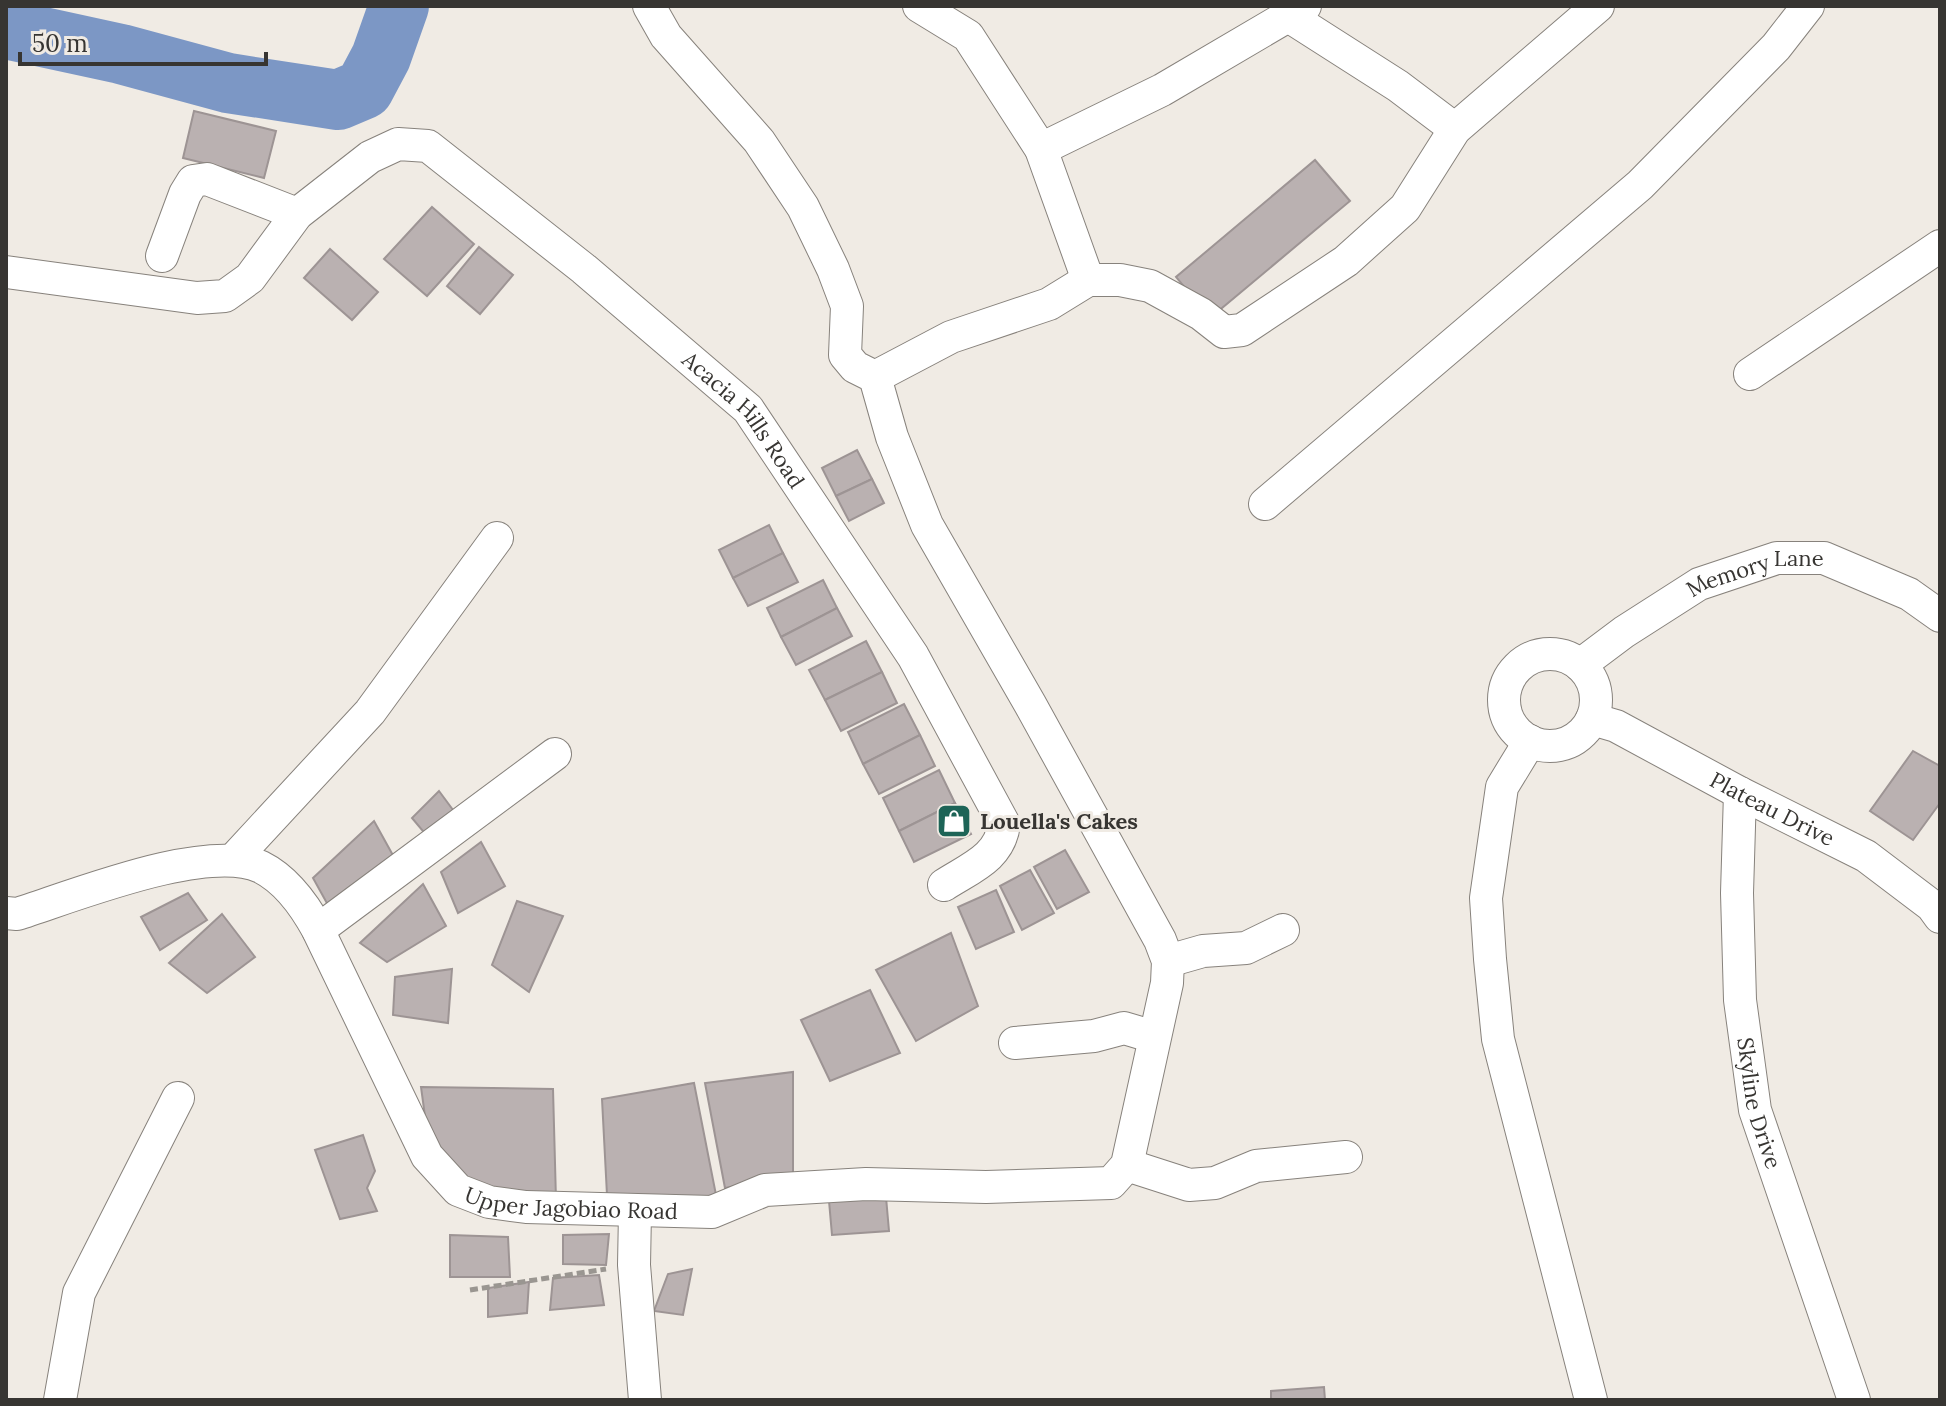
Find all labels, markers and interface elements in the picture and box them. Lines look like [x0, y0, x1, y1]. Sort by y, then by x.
scale bar [20, 16, 266, 66]
text: 50 m [32, 28, 88, 59]
street label: Acacia Hills Road [676, 345, 811, 493]
street label: Memory Lane [1681, 544, 1824, 603]
street label: Plateau Drive [1705, 765, 1839, 852]
shop icon: Louella's Cakes [935, 802, 973, 840]
place label: Louella's Cakes [980, 807, 1138, 835]
street label: Skyline Drive [1731, 1036, 1788, 1172]
street label: Upper Jagobiao Road [461, 1180, 678, 1225]

